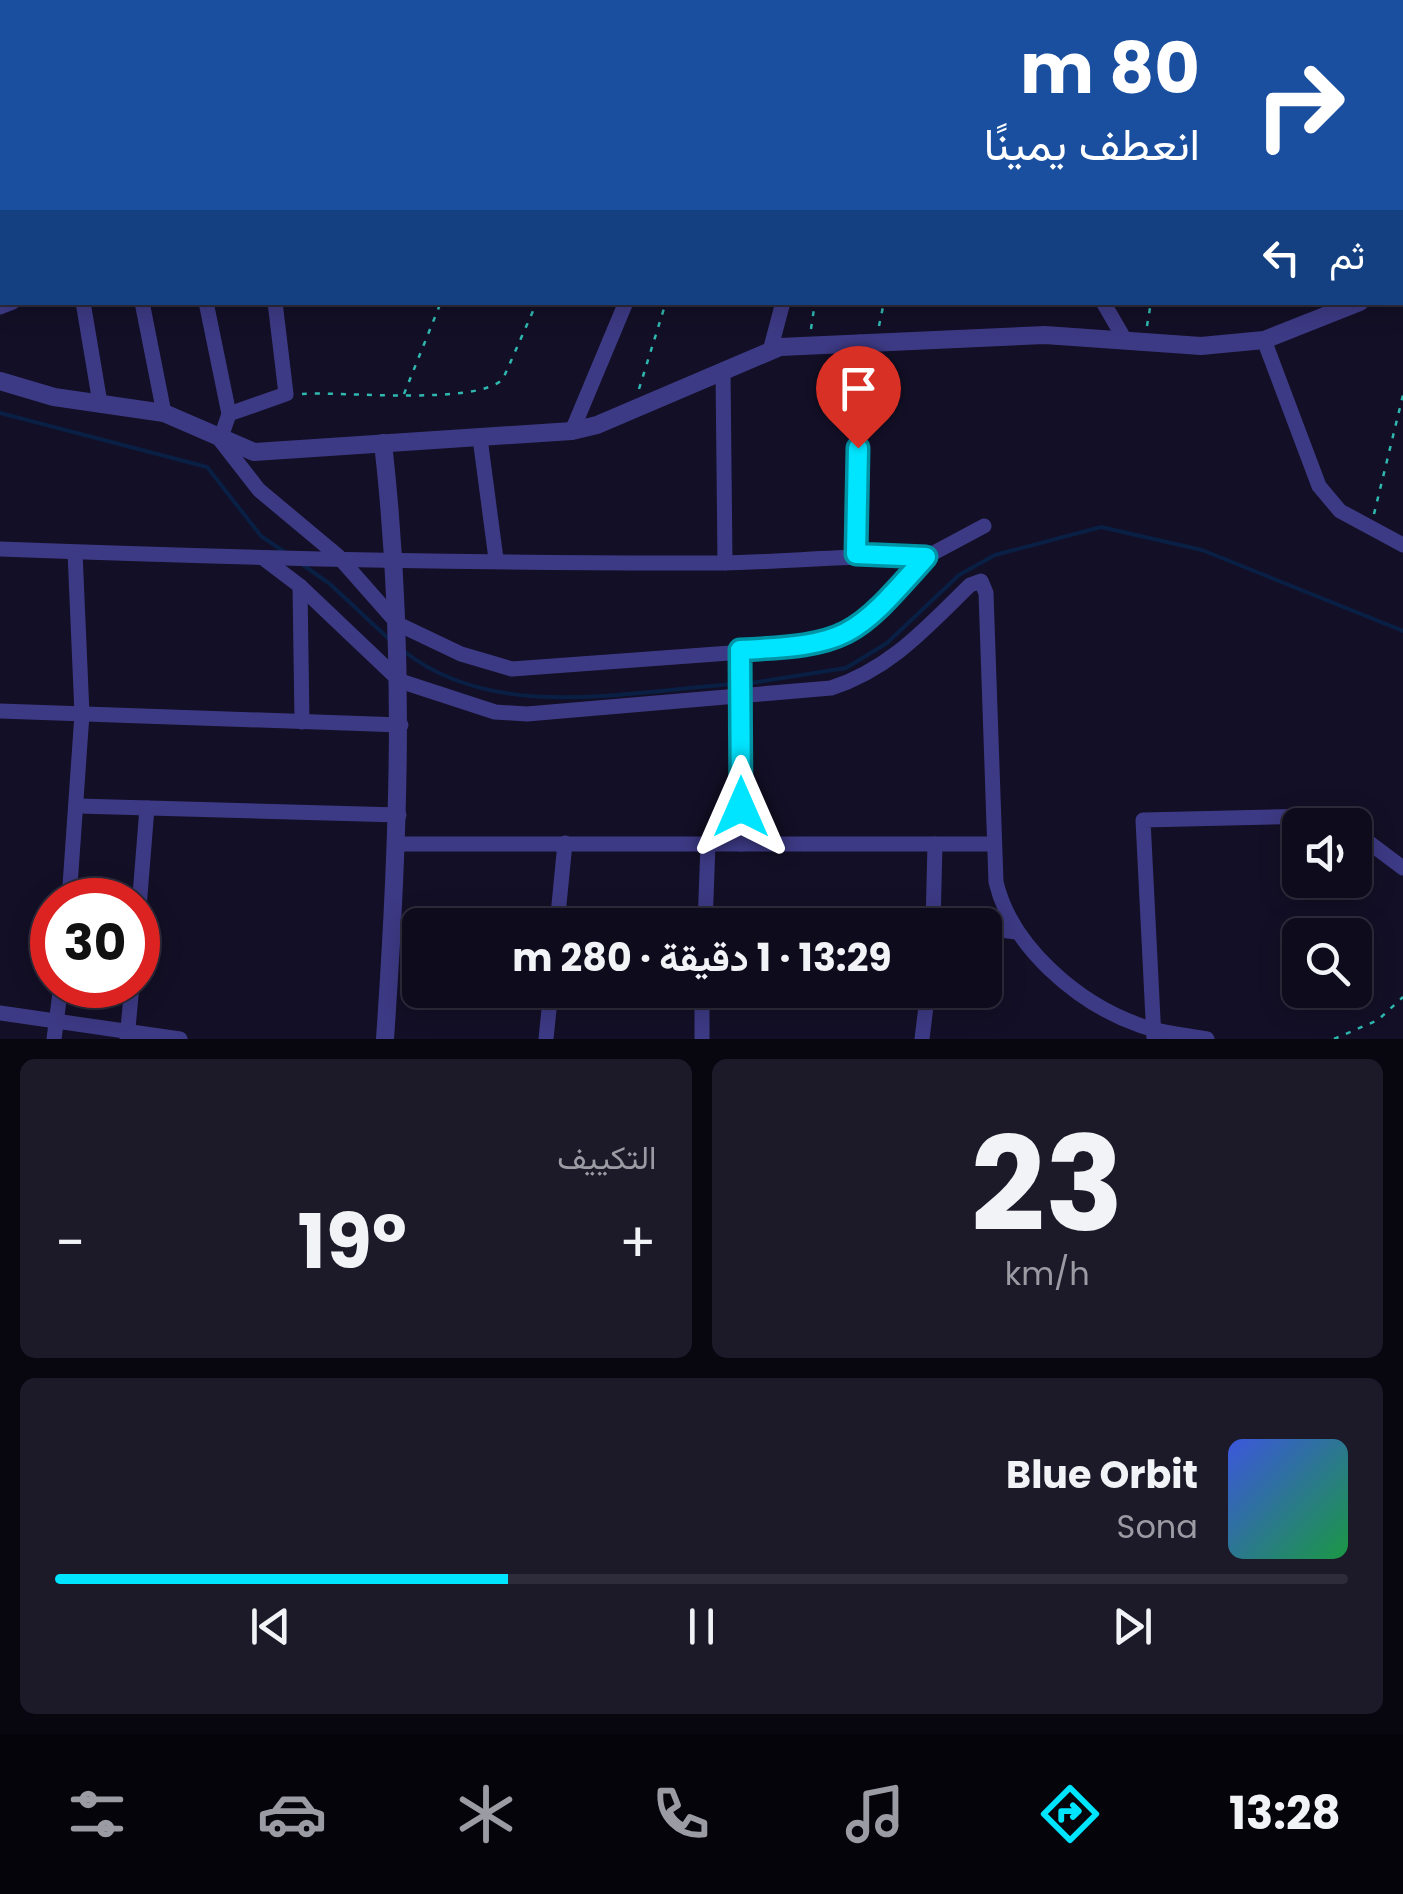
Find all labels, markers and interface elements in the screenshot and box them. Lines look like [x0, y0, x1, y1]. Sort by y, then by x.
text: 80 m [1020, 19, 1200, 118]
icon: right [1235, 40, 1365, 170]
text: انعطف يمينًا [984, 113, 1200, 176]
text: ثم [1329, 229, 1365, 282]
icon: left [1254, 230, 1309, 285]
pin [816, 346, 901, 449]
icon: arrive [831, 361, 886, 416]
position arrow [689, 755, 793, 859]
map controls [1282, 808, 1372, 1008]
button: sound [1282, 808, 1372, 898]
speed limit sign: 30 [30, 878, 160, 1008]
button: search [1282, 918, 1372, 1008]
text: 13:29 · 1 دقيقة · 280 m [512, 931, 892, 984]
text: 23 [971, 1093, 1124, 1276]
text: التكييف [557, 1135, 657, 1180]
text: 19° [298, 1189, 407, 1294]
text: − [55, 1204, 85, 1281]
text: + [619, 1204, 656, 1281]
text: km/h [1005, 1251, 1090, 1296]
text: Blue Orbit [1006, 1448, 1198, 1501]
text: Sona [1117, 1504, 1198, 1549]
icon: previous [243, 1599, 298, 1654]
icon: pause [674, 1599, 729, 1654]
icon: next [1105, 1599, 1160, 1654]
icon: filters [62, 1779, 132, 1849]
icon: car [257, 1779, 327, 1849]
icon: climate [451, 1779, 521, 1849]
icon: phone [646, 1779, 716, 1849]
icon: music [840, 1779, 910, 1849]
icon: directions [1035, 1779, 1105, 1849]
text: 13:28 [1229, 1782, 1341, 1845]

